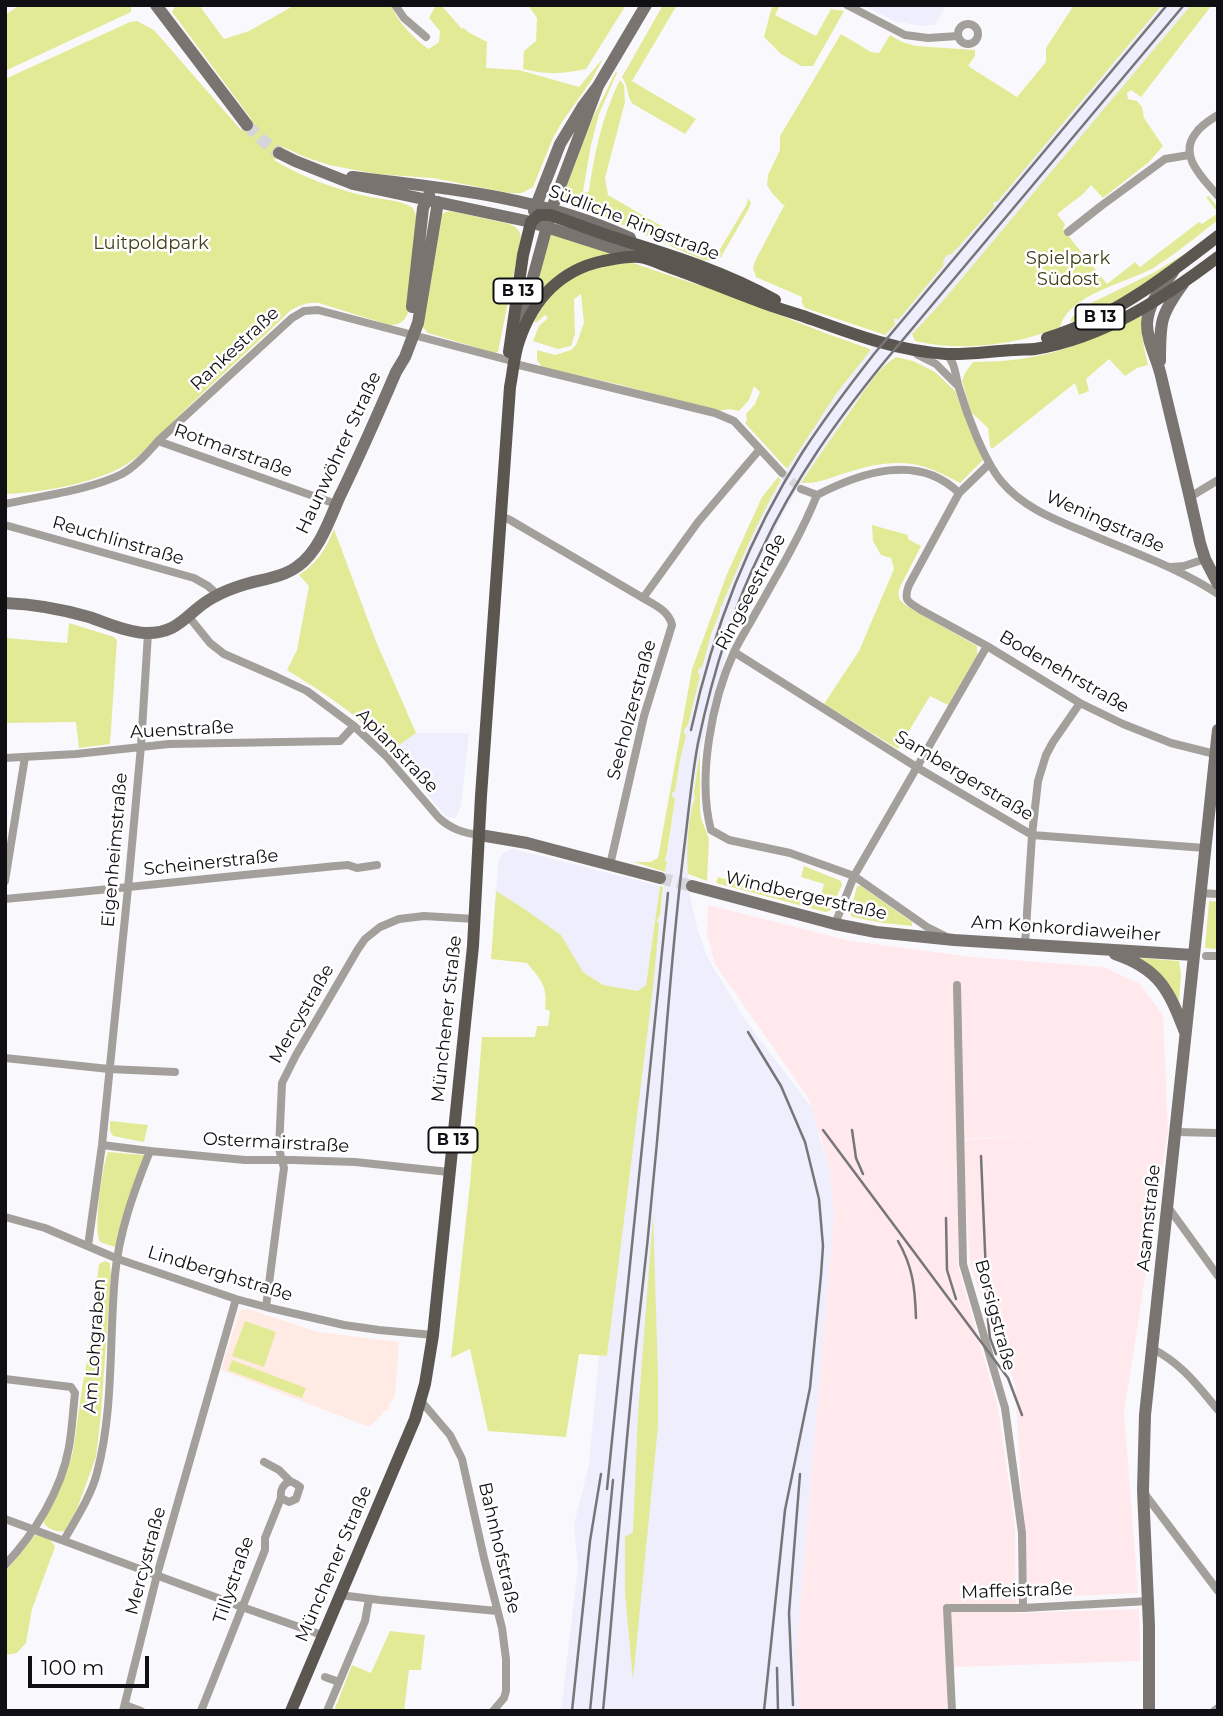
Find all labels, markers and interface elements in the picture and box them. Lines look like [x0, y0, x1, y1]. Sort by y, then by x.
street label: Südliche Ringstraße [546, 180, 722, 266]
park label: Luitpoldpark [93, 233, 209, 255]
park label: Spielpark Südost [1026, 248, 1110, 290]
road number: B 13 [494, 278, 542, 304]
street label: Rankestraße [186, 303, 284, 395]
road number: B 13 [1076, 304, 1124, 330]
street label: Haunwöhrer Straße [292, 368, 386, 538]
street label: Rotmarstraße [171, 420, 295, 482]
street label: Weningstraße [1042, 486, 1168, 558]
street label: Reuchlinstraße [50, 512, 186, 570]
street label: Ringseestraße [711, 530, 791, 654]
street label: Bodenehrstraße [995, 626, 1133, 718]
street label: Seeholzerstraße [603, 638, 661, 782]
street label: Apianstraße [351, 704, 443, 798]
street label: Auenstraße [130, 716, 234, 744]
street label: Sambergerstraße [891, 726, 1037, 826]
street label: Eigenheimstraße [97, 772, 133, 928]
street label: Scheinerstraße [143, 845, 279, 881]
street label: Windbergerstraße [723, 867, 889, 925]
street label: Am Konkordiaweiher [970, 912, 1162, 946]
street label: Münchener Straße [427, 934, 467, 1104]
street label: Mercystraße [265, 961, 339, 1067]
street label: Ostermairstraße [202, 1128, 350, 1158]
road number: B 13 [428, 1128, 477, 1152]
street label: Asamstraße [1133, 1163, 1165, 1273]
street label: Lindberghstraße [145, 1242, 295, 1306]
street label: Borsigstraße [970, 1257, 1020, 1373]
street label: Am Lohgraben [80, 1278, 110, 1414]
street label: Bahnhofstraße [473, 1480, 525, 1616]
street label: Münchener Straße [291, 1483, 377, 1645]
street label: Mercystraße [121, 1505, 171, 1617]
street label: Tillystraße [209, 1534, 259, 1626]
street label: Maffeistraße [961, 1578, 1073, 1604]
scale bar [32, 1642, 152, 1686]
text: 100 m [41, 1655, 104, 1680]

